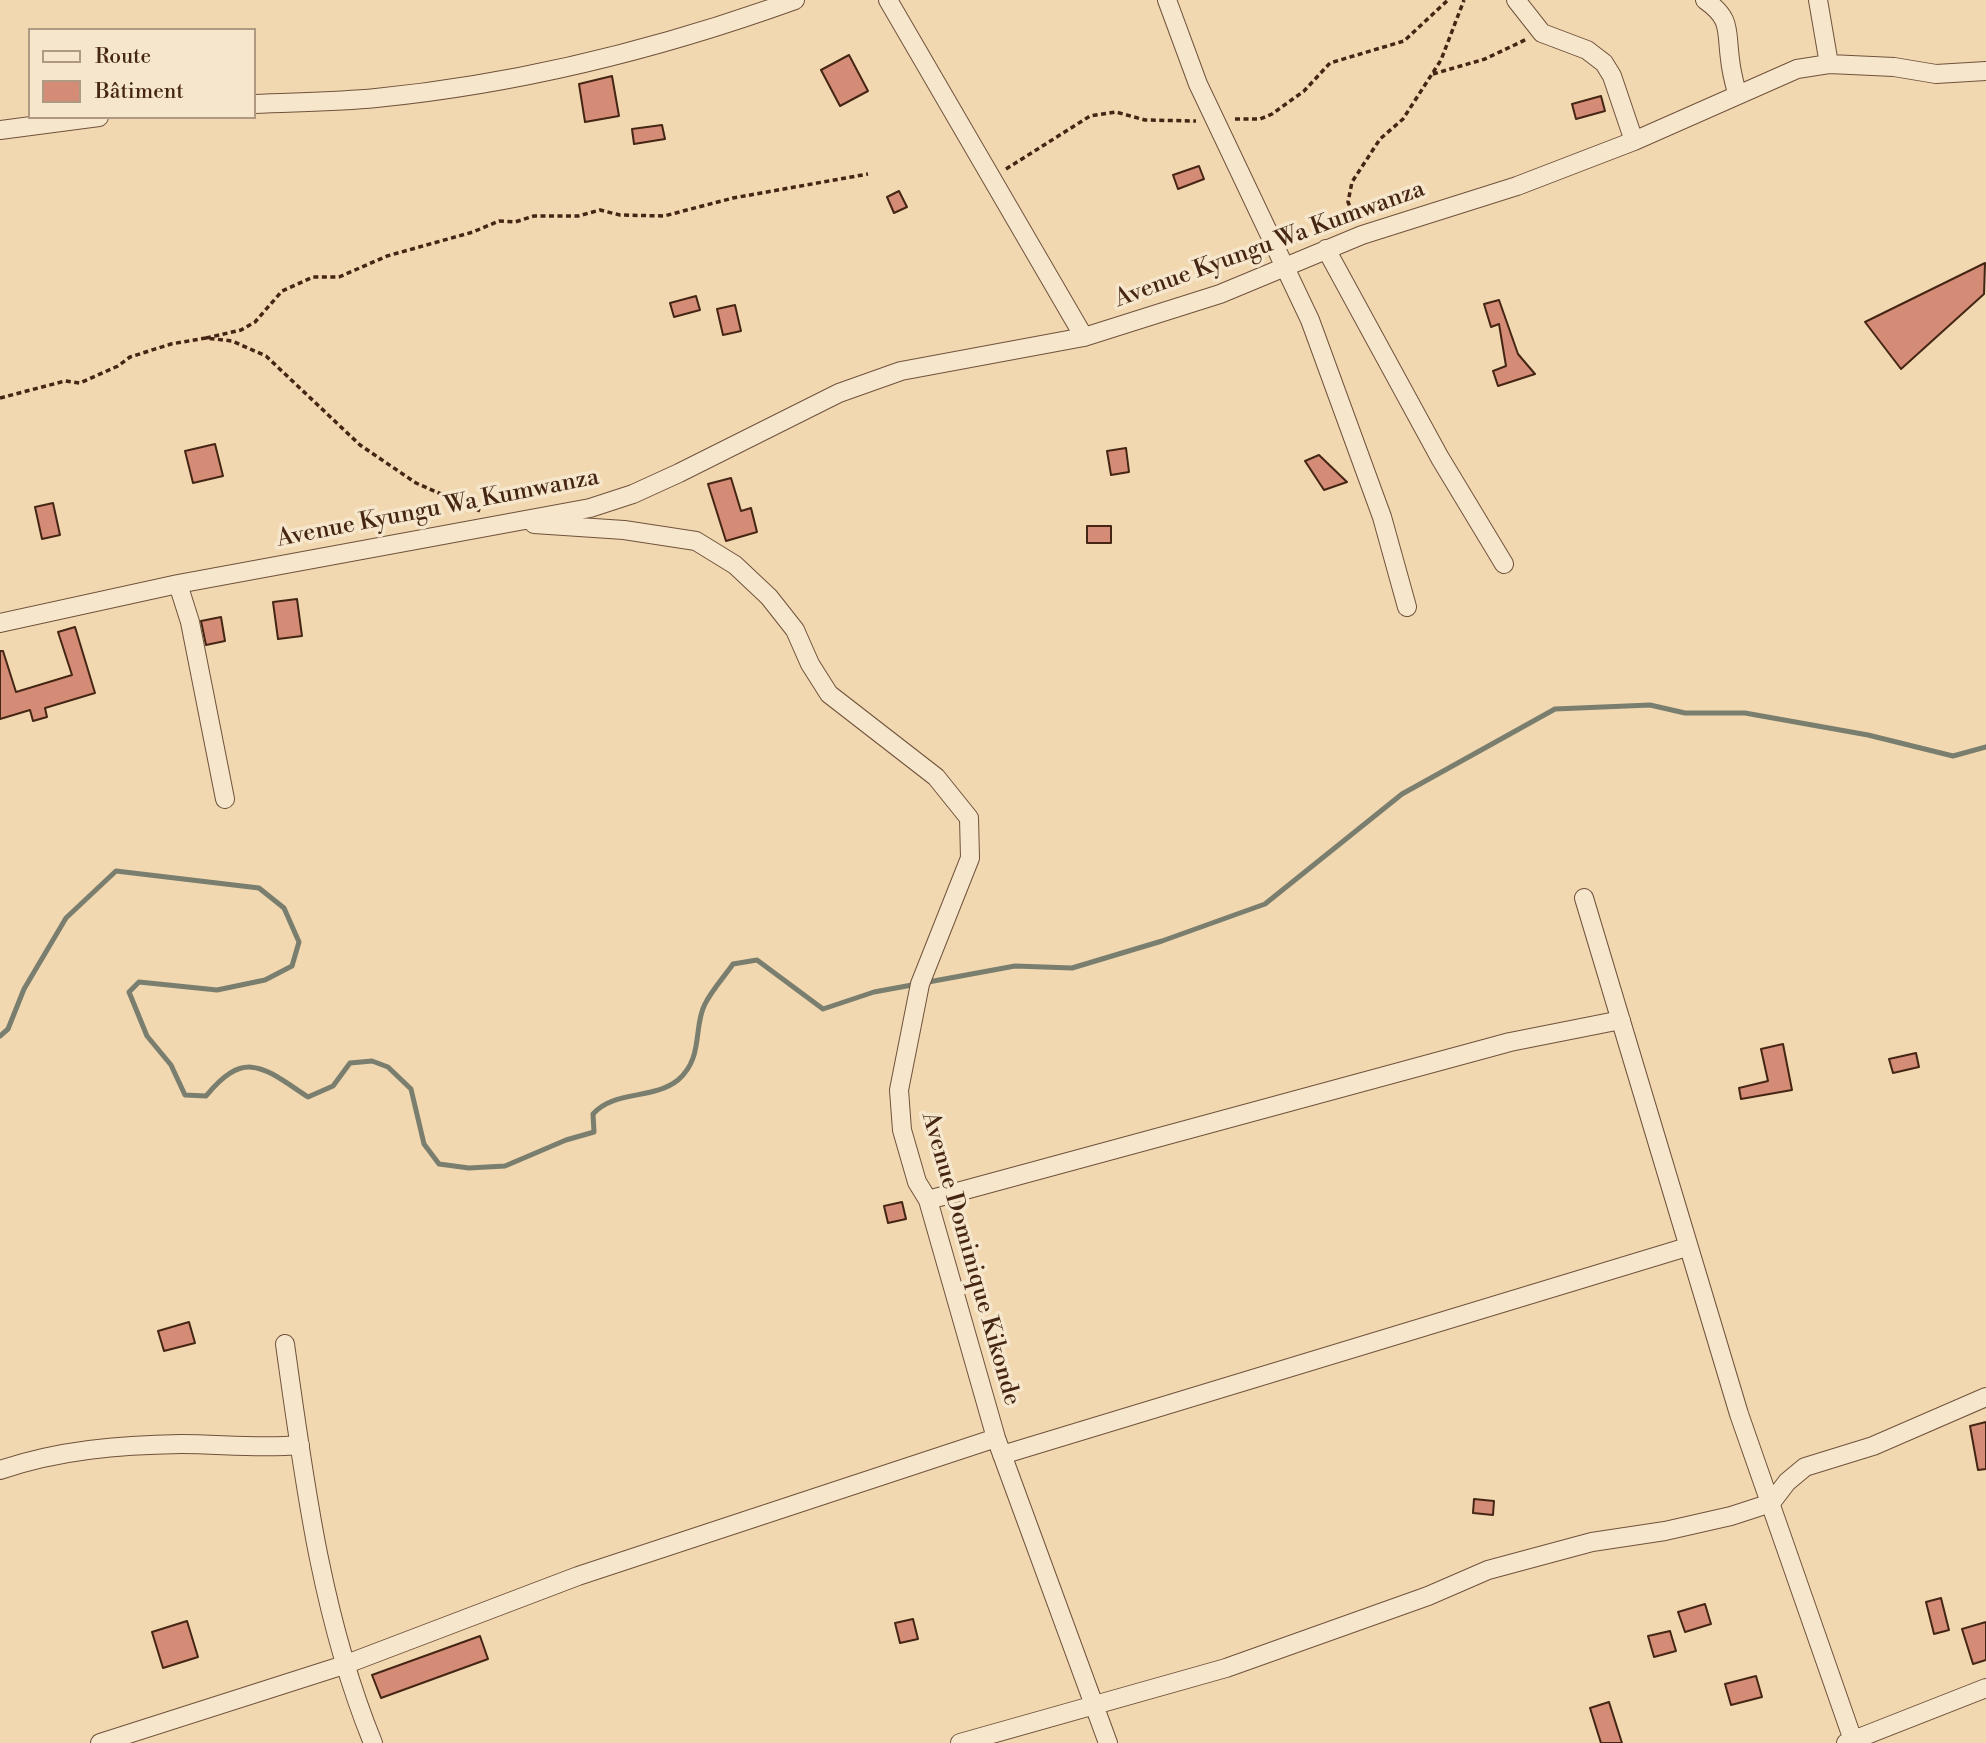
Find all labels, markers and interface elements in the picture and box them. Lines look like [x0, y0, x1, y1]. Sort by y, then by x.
legend [28, 28, 256, 119]
text: Route [95, 44, 151, 70]
text: Bâtiment [95, 79, 184, 105]
street label: Avenue Kyungu Wa Kumwanza [1111, 175, 1429, 315]
street label: Avenue Kyungu Wa Kumwanza [274, 464, 602, 554]
street label: Avenue Dominique Kikonde [914, 1109, 1026, 1409]

